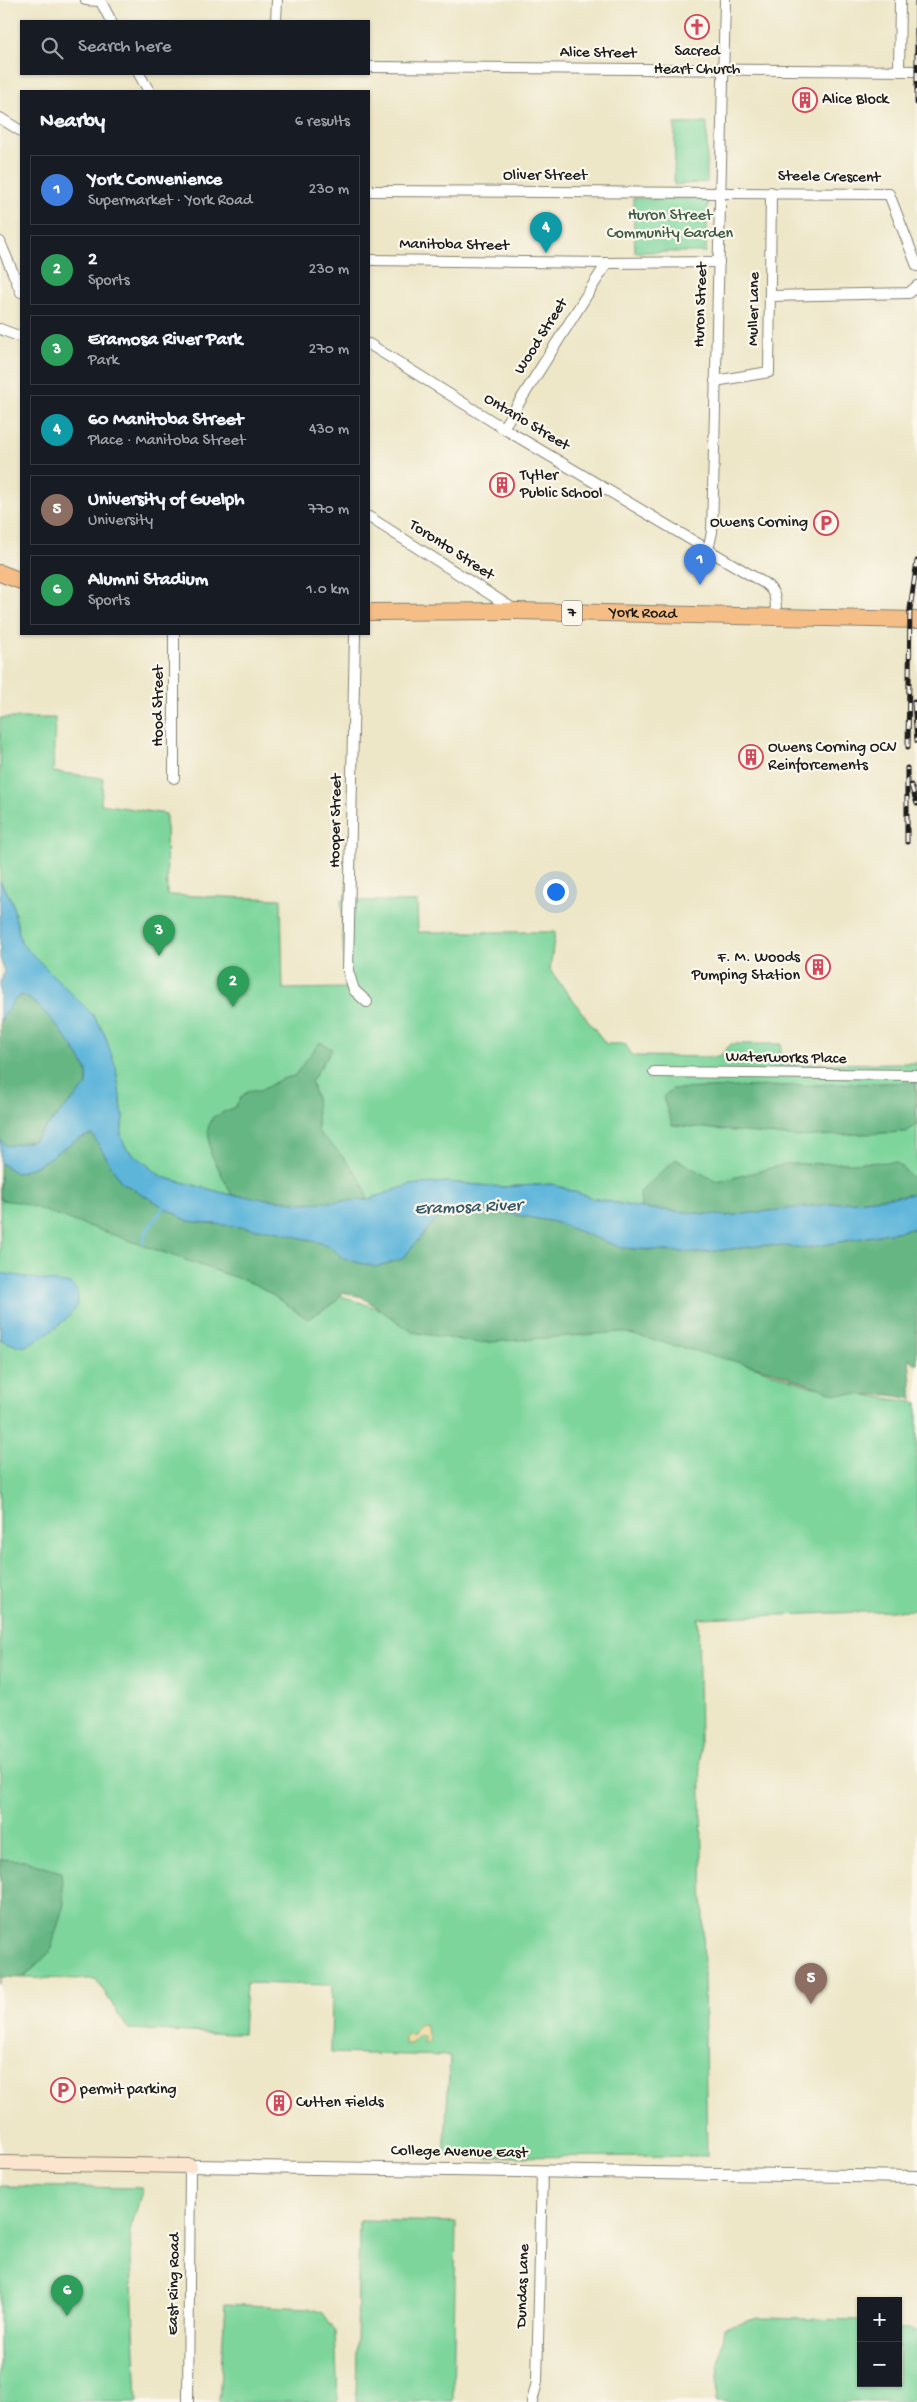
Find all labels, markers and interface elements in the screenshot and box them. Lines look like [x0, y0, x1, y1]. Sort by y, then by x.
church icon: Sacred Heart Church [684, 14, 710, 40]
search box [20, 20, 370, 75]
icon: search [38, 34, 66, 62]
text: Search here [78, 36, 172, 59]
place label: Sacred Heart Church [654, 43, 741, 80]
street label: Alice Street [560, 44, 638, 64]
building icon: Alice Block [792, 87, 818, 113]
place label: Alice Block [822, 91, 890, 110]
text: Nearby [40, 110, 105, 135]
text: 6 results [295, 113, 350, 132]
street label: Oliver Street [503, 167, 588, 186]
street label: Steele Crescent [778, 168, 882, 188]
text: York Convenience [88, 169, 222, 192]
text: 1 [54, 181, 60, 200]
text: 230 m [309, 181, 349, 200]
text: Supermarket · York Road [88, 192, 252, 211]
park label: Huron Street Community Garden [607, 207, 734, 244]
pin: 4 [530, 212, 562, 253]
street label: Manitoba Street [399, 236, 510, 256]
text: 2 [88, 249, 97, 272]
text: 2 [53, 261, 61, 280]
text: 230 m [309, 261, 349, 280]
street label: Huron Street [691, 261, 713, 348]
street label: Muller Lane [745, 271, 765, 346]
text: Sports [88, 272, 130, 291]
street label: Wood Street [511, 294, 574, 379]
text: Eramosa River Park [88, 329, 242, 352]
text: 3 [53, 341, 61, 360]
text: 270 m [309, 341, 349, 360]
text: Park [88, 352, 119, 371]
street label: Ontario Street [480, 390, 574, 457]
text: 60 Manitoba Street [88, 409, 243, 432]
text: 4 [53, 421, 61, 440]
text: 430 m [309, 421, 349, 440]
text: Place · Manitoba Street [88, 432, 245, 451]
place label: Tytler Public School [519, 467, 603, 504]
building icon: Tytler Public School [489, 472, 515, 498]
text: University of Guelph [88, 489, 244, 512]
text: 5 [53, 501, 61, 520]
text: 770 m [308, 501, 349, 520]
parking icon: Owens Corning [813, 510, 839, 536]
text: University [88, 512, 153, 531]
place label: Owens Corning [710, 514, 808, 533]
street label: Toronto Street [404, 516, 498, 586]
pin: 1 [684, 544, 716, 585]
text: Alumni Stadium [88, 569, 208, 592]
text: 6 [53, 581, 61, 600]
text: 1.0 km [306, 581, 349, 600]
text: Sports [88, 592, 130, 611]
road number: 7 [562, 600, 582, 626]
street label: York Road [607, 604, 678, 624]
street label: Hood Street [150, 664, 169, 747]
place label: Owens Corning OCV Reinforcements [768, 739, 897, 776]
building icon: Owens Corning OCV Reinforcements [738, 744, 764, 770]
street label: Hooper Street [327, 772, 347, 868]
your location [543, 879, 569, 905]
pin: 3 [143, 915, 175, 956]
place label: F. M. Woods Pumping Station [691, 949, 801, 986]
building icon: F. M. Woods Pumping Station [805, 954, 831, 980]
pin: 2 [217, 966, 249, 1007]
street label: Waterworks Place [725, 1048, 847, 1070]
water label: Eramosa River [414, 1196, 526, 1220]
pin: 5 [795, 1963, 827, 2004]
parking icon: permit parking [50, 2077, 76, 2103]
place label: permit parking [79, 2081, 177, 2100]
building icon: Cutten Fields [266, 2090, 292, 2116]
place label: Cutten Fields [296, 2094, 385, 2113]
street label: College Avenue East [391, 2142, 529, 2164]
street label: East Ring Road [165, 2231, 185, 2335]
street label: Dundas Lane [513, 2243, 535, 2329]
pin: 6 [51, 2275, 83, 2316]
map controls [857, 2297, 902, 2387]
button: + [857, 2297, 902, 2342]
button: − [857, 2342, 902, 2387]

